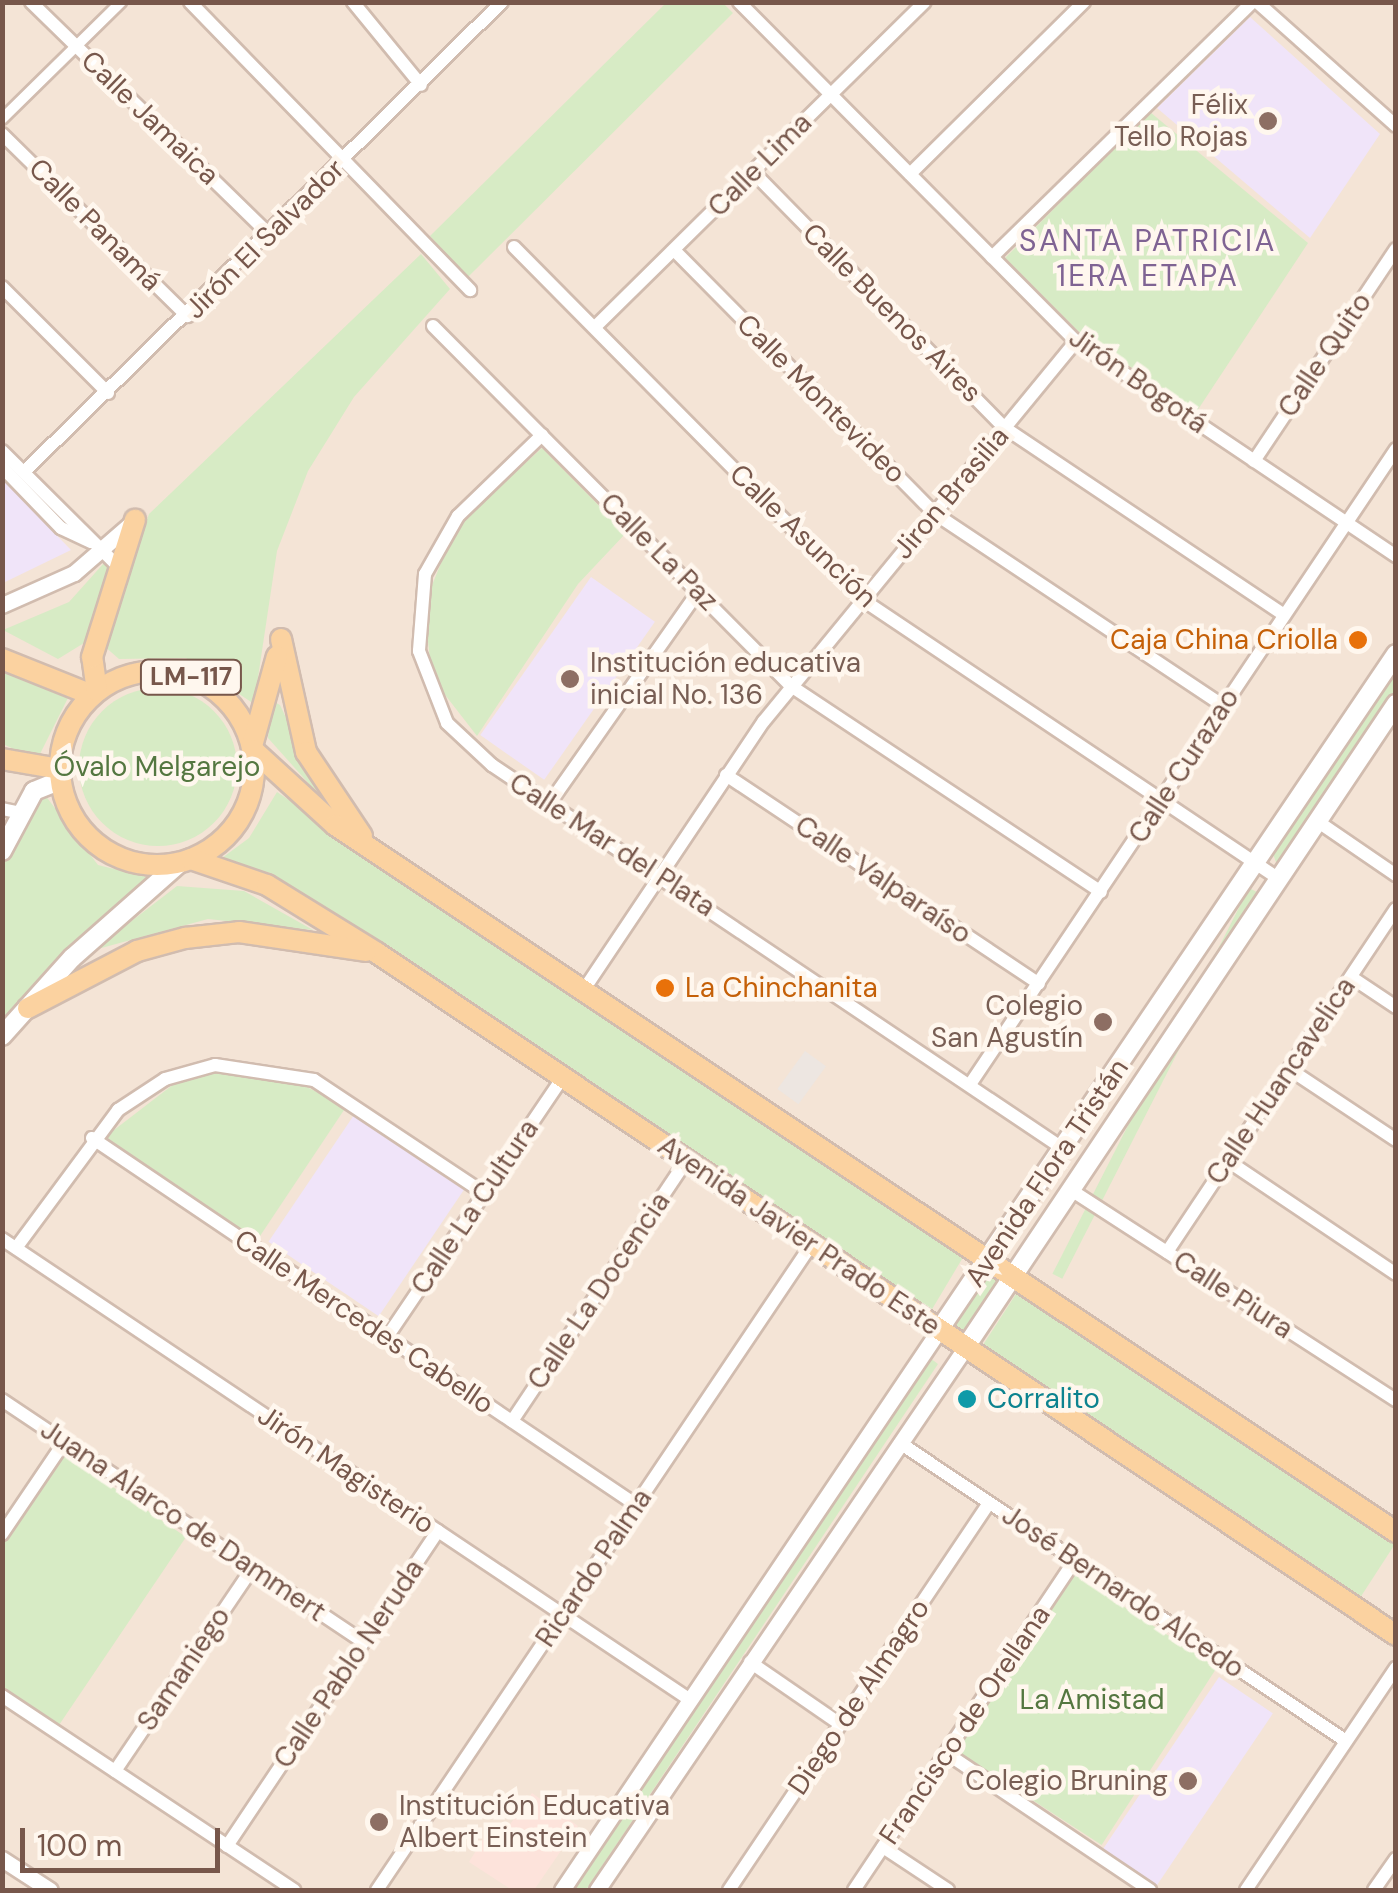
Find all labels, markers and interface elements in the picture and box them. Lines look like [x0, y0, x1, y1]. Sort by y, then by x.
street label: Calle Jamaica [74, 44, 226, 192]
place label: Félix Tello Rojas [1114, 88, 1248, 154]
street label: Calle Lima [701, 106, 819, 224]
marker: Félix Tello Rojas [1257, 110, 1279, 132]
street label: Calle Panamá [22, 152, 168, 298]
street label: Jirón El Salvador [178, 152, 352, 326]
street label: Calle Buenos Aires [796, 217, 988, 409]
district label: SANTA PATRICIA 1ERA ETAPA [1019, 223, 1277, 294]
street label: Calle Quito [1271, 286, 1379, 424]
street label: Calle Montevideo [730, 308, 912, 490]
street label: Jirón Bogotá [1062, 321, 1214, 441]
street label: Jiron Brasilia [886, 420, 1016, 566]
street label: Calle Asunción [723, 457, 883, 615]
street label: Calle La Paz [593, 486, 725, 618]
place label: Caja China Criolla [1110, 623, 1338, 657]
marker: Caja China Criolla [1347, 629, 1369, 651]
place label: Institución educativa inicial No. 136 [590, 646, 861, 712]
road number: LM-117 [138, 657, 244, 697]
marker: Institución educativa inicial No. 136 [559, 668, 581, 690]
street label: Calle Curazao [1122, 682, 1246, 850]
park label: Óvalo Melgarejo [54, 750, 260, 784]
street label: Calle Mar del Plata [503, 766, 721, 924]
street label: Calle Valparaíso [789, 809, 977, 951]
place label: La Chinchanita [685, 971, 878, 1005]
street label: Calle Huancavelica [1199, 971, 1363, 1191]
marker: La Chinchanita [654, 977, 676, 999]
place label: Colegio San Agustín [931, 989, 1083, 1055]
marker: Colegio San Agustín [1092, 1011, 1114, 1033]
street label: Avenida Flora Tristán [958, 1053, 1136, 1293]
street label: Calle La Cultura [404, 1113, 546, 1301]
street label: Avenida Javier Prado Este [651, 1129, 947, 1343]
street label: Calle La Docencia [521, 1186, 677, 1396]
street label: Calle Mercedes Cabello [228, 1223, 500, 1421]
street label: Calle Piura [1167, 1244, 1299, 1346]
place label: Corralito [987, 1382, 1100, 1416]
marker: Corralito [956, 1388, 978, 1410]
street label: Jirón Magisterio [251, 1399, 441, 1541]
street label: Juana Alarco de Dammert [34, 1413, 332, 1629]
street label: Ricardo Palma [529, 1483, 659, 1653]
street label: José Bernardo Alcedo [996, 1498, 1250, 1686]
street label: Calle Pablo Neruda [267, 1553, 431, 1775]
street label: Diego de Almagro [781, 1593, 937, 1801]
street label: Francisco de Orellana [873, 1599, 1057, 1851]
street label: Samaniego [130, 1601, 238, 1737]
park label: La Amistad [1020, 1683, 1164, 1717]
place label: Colegio Bruning [965, 1764, 1168, 1798]
marker: Colegio Bruning [1177, 1770, 1199, 1792]
place label: Institución Educativa Albert Einstein [399, 1789, 670, 1855]
scale bar [25, 1808, 225, 1870]
marker: Institución Educativa Albert Einstein [368, 1811, 390, 1833]
text: 100 m [37, 1826, 122, 1865]

